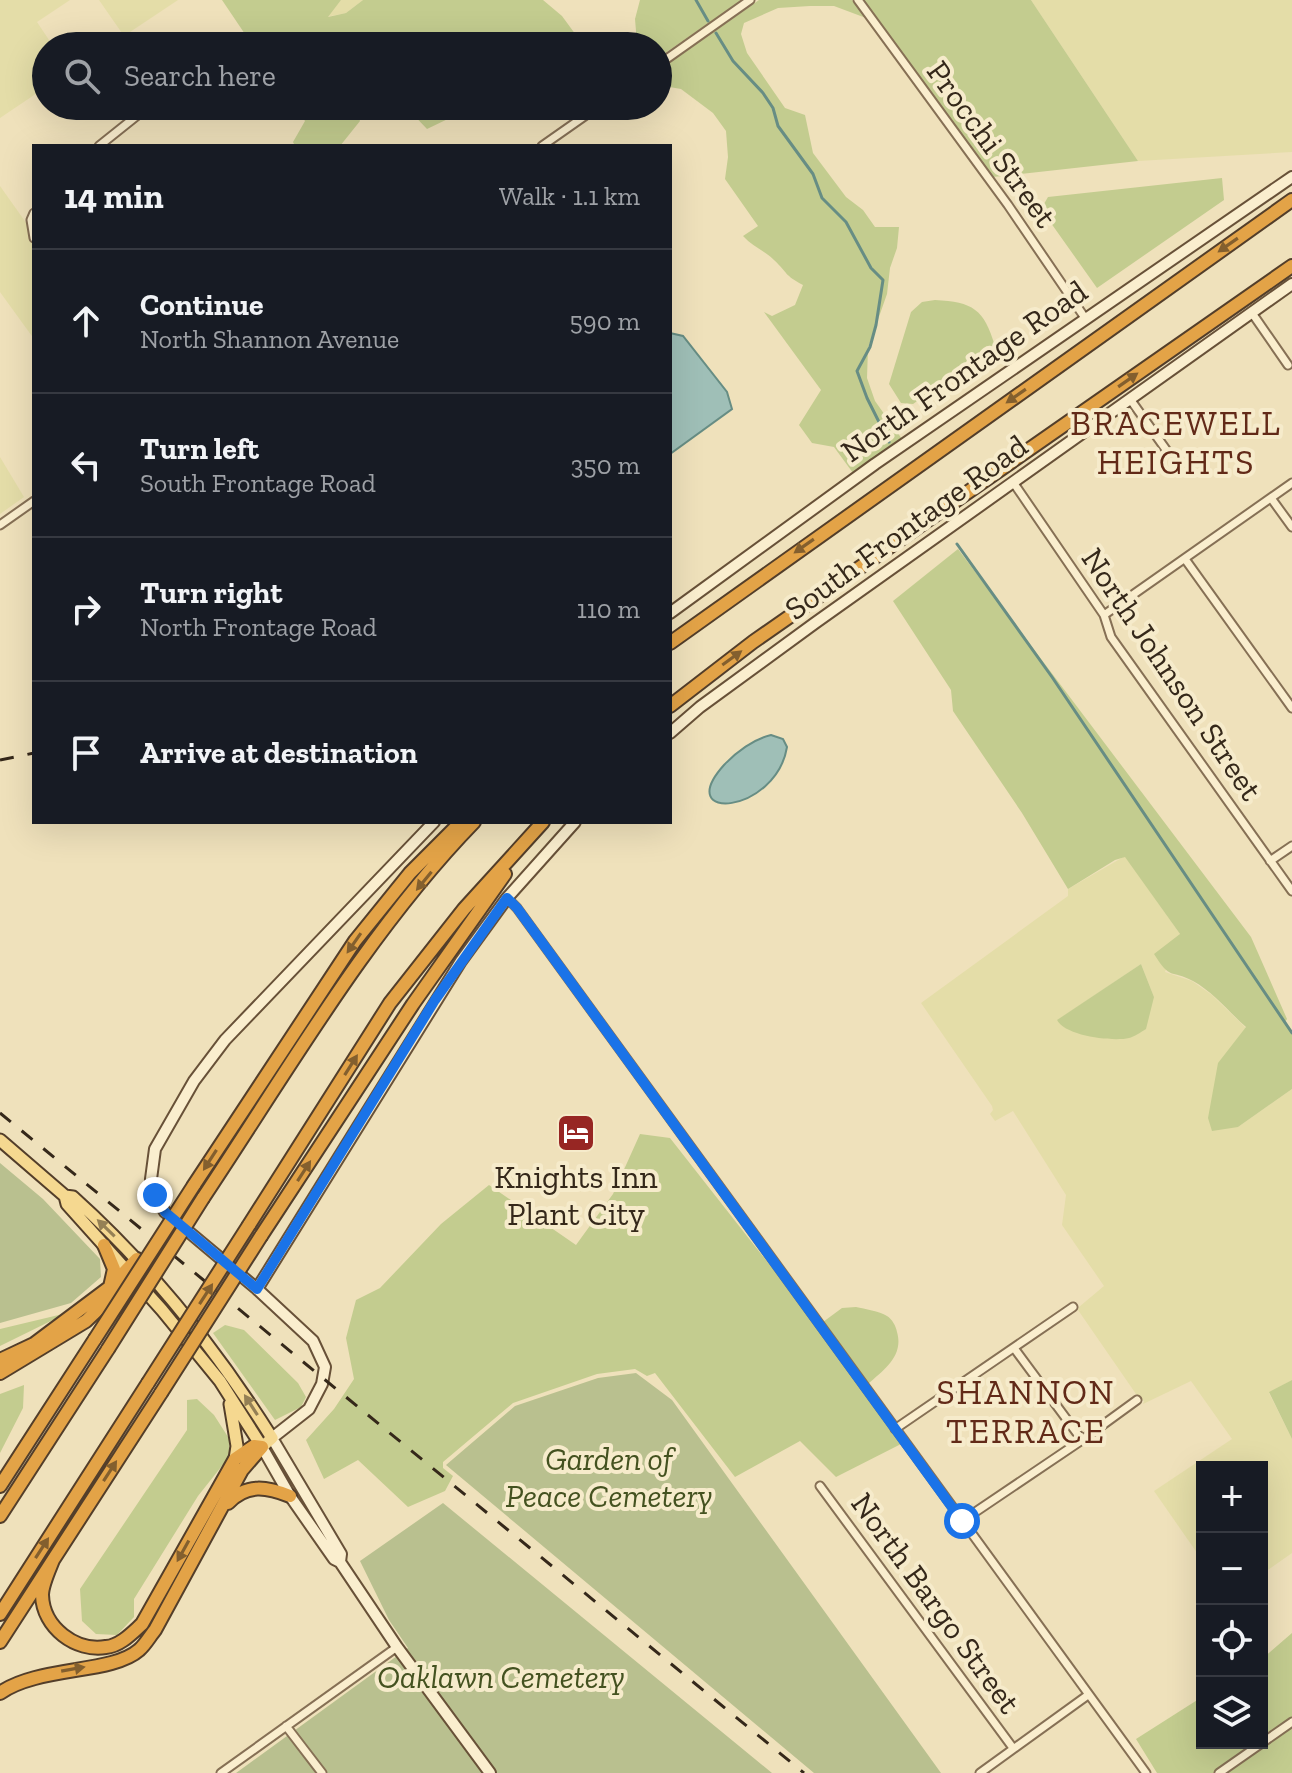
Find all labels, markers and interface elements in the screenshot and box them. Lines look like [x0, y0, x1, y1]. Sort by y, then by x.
search box [32, 32, 672, 120]
street label: Procchi Street [919, 53, 1065, 235]
icon: search [60, 54, 104, 98]
text: Search here [124, 58, 276, 94]
text: 14 min [64, 176, 164, 217]
text: Walk · 1.1 km [499, 180, 640, 212]
one-way arrow [1218, 237, 1239, 253]
street label: North Frontage Road [834, 272, 1095, 470]
text: Continue [140, 287, 264, 323]
icon: ahead [64, 299, 108, 343]
text: 590 m [570, 305, 640, 337]
text: North Shannon Avenue [140, 323, 399, 355]
one-way arrow [1118, 373, 1139, 388]
one-way arrow [1006, 388, 1027, 403]
district label: BRACEWELL HEIGHTS [1070, 403, 1282, 483]
street label: South Frontage Road [777, 426, 1035, 628]
text: Turn left [140, 431, 259, 467]
icon: left [64, 443, 108, 487]
text: 350 m [571, 449, 640, 481]
text: South Frontage Road [140, 467, 376, 499]
one-way arrow [793, 538, 815, 554]
street label: North Johnson Street [1074, 541, 1271, 807]
text: Turn right [140, 575, 282, 611]
icon: right [64, 587, 108, 631]
text: 110 m [577, 593, 640, 625]
text: North Frontage Road [140, 611, 377, 643]
one-way arrow [721, 651, 742, 666]
icon: arrive [64, 731, 108, 775]
text: Arrive at destination [140, 735, 417, 771]
one-way arrow [416, 871, 433, 891]
one-way arrow [347, 933, 362, 954]
one-way arrow [344, 1054, 358, 1076]
hotel icon: Knights Inn Plant City [555, 1112, 597, 1154]
one-way arrow [203, 1150, 218, 1171]
place label: Knights Inn Plant City [494, 1158, 658, 1233]
one-way arrow [296, 1160, 311, 1181]
route end [137, 1177, 173, 1213]
one-way arrow [97, 1219, 116, 1238]
one-way arrow [198, 1283, 213, 1304]
district label: SHANNON TERRACE [936, 1372, 1116, 1452]
one-way arrow [243, 1394, 258, 1415]
park label: Garden of Peace Cemetery [506, 1440, 712, 1515]
one-way arrow [103, 1460, 117, 1482]
map controls [1196, 1461, 1268, 1749]
button: + [1196, 1461, 1268, 1533]
street label: North Bargo Street [843, 1485, 1029, 1721]
route start [944, 1503, 980, 1539]
button: − [1196, 1533, 1268, 1605]
one-way arrow [35, 1537, 49, 1559]
one-way arrow [176, 1540, 190, 1562]
button: locate [1196, 1605, 1268, 1677]
park label: Oaklawn Cemetery [377, 1658, 625, 1696]
one-way arrow [61, 1663, 86, 1675]
button: layers [1196, 1677, 1268, 1749]

